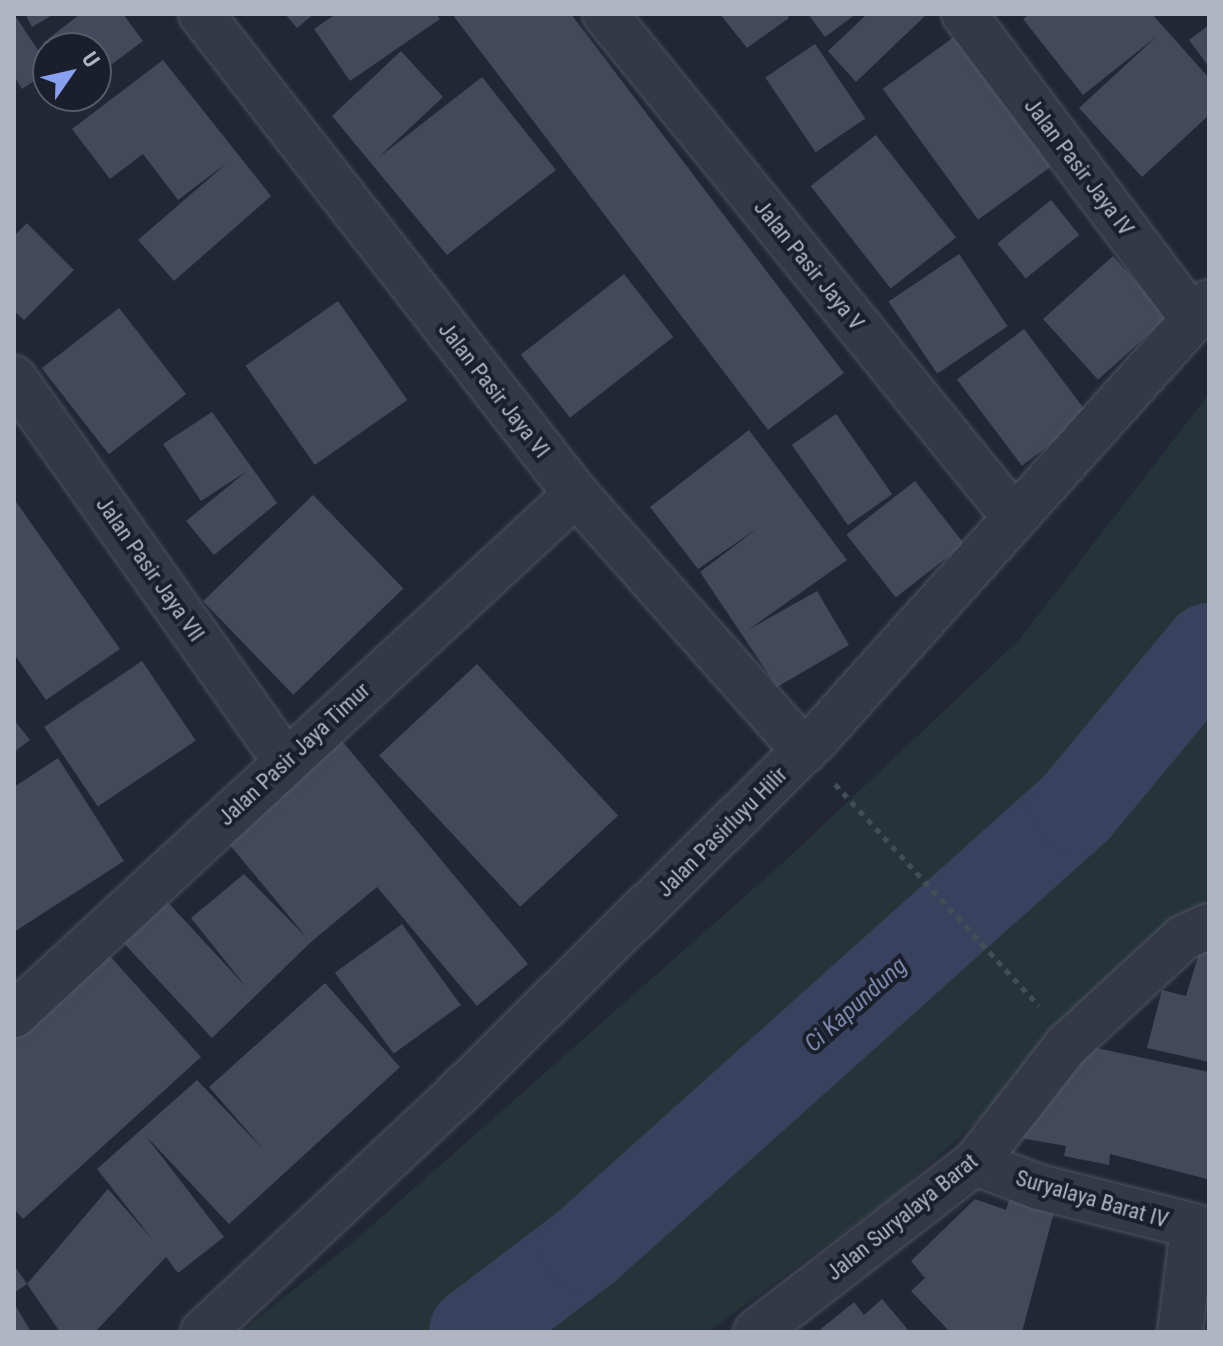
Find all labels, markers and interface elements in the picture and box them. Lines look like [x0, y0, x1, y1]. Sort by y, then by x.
north arrow [32, 32, 112, 112]
text: U [77, 47, 105, 72]
street label: Jalan Pasir Jaya IV [1019, 93, 1139, 241]
street label: Jalan Pasir Jaya V [748, 195, 870, 335]
street label: Jalan Pasir Jaya Vl [433, 317, 555, 463]
street label: Jalan Pasir Jaya Vll [90, 492, 210, 646]
street label: Jalan Pasir Jaya Timur [213, 677, 375, 831]
street label: Jalan Pasirluyu Hilir [652, 762, 792, 902]
water label: Ci Kapundung [799, 952, 913, 1058]
street label: Jalan Suryalaya Barat [821, 1148, 983, 1286]
street label: Suryalaya Barat IV [1013, 1165, 1171, 1233]

